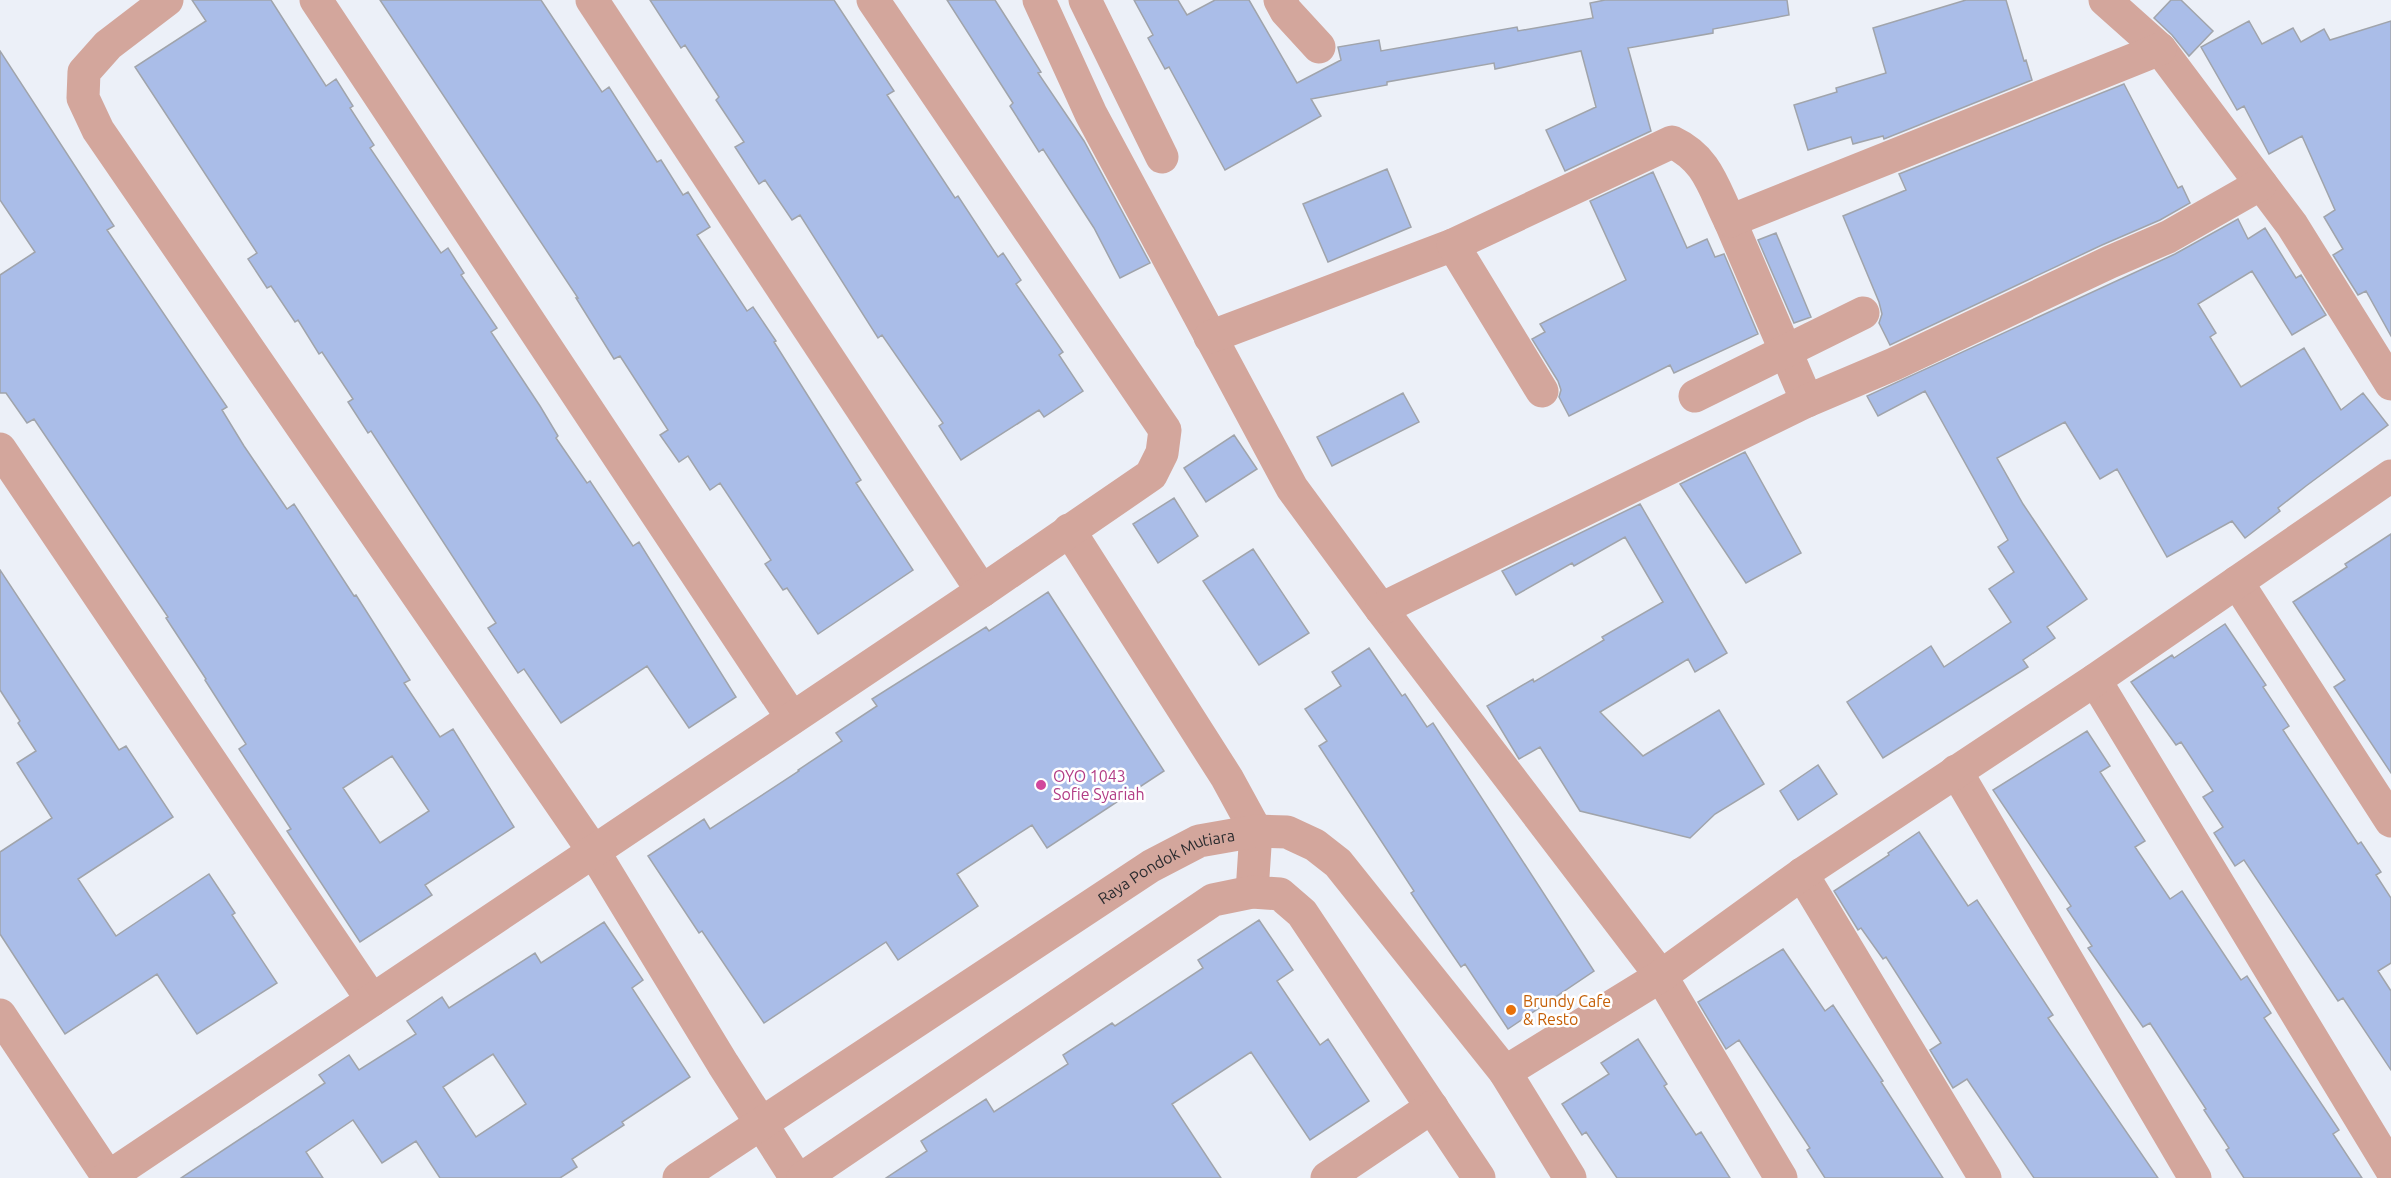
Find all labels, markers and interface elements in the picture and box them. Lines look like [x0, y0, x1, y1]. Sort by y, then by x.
place label: OYO 1043 Sofie Syariah [1053, 767, 1145, 803]
marker: OYO 1043 Sofie Syariah [1034, 778, 1048, 792]
street label: Raya Pondok Mutiara [1094, 826, 1236, 908]
place label: Brundy Cafe & Resto [1523, 992, 1611, 1028]
marker: Brundy Cafe & Resto [1504, 1003, 1518, 1017]

